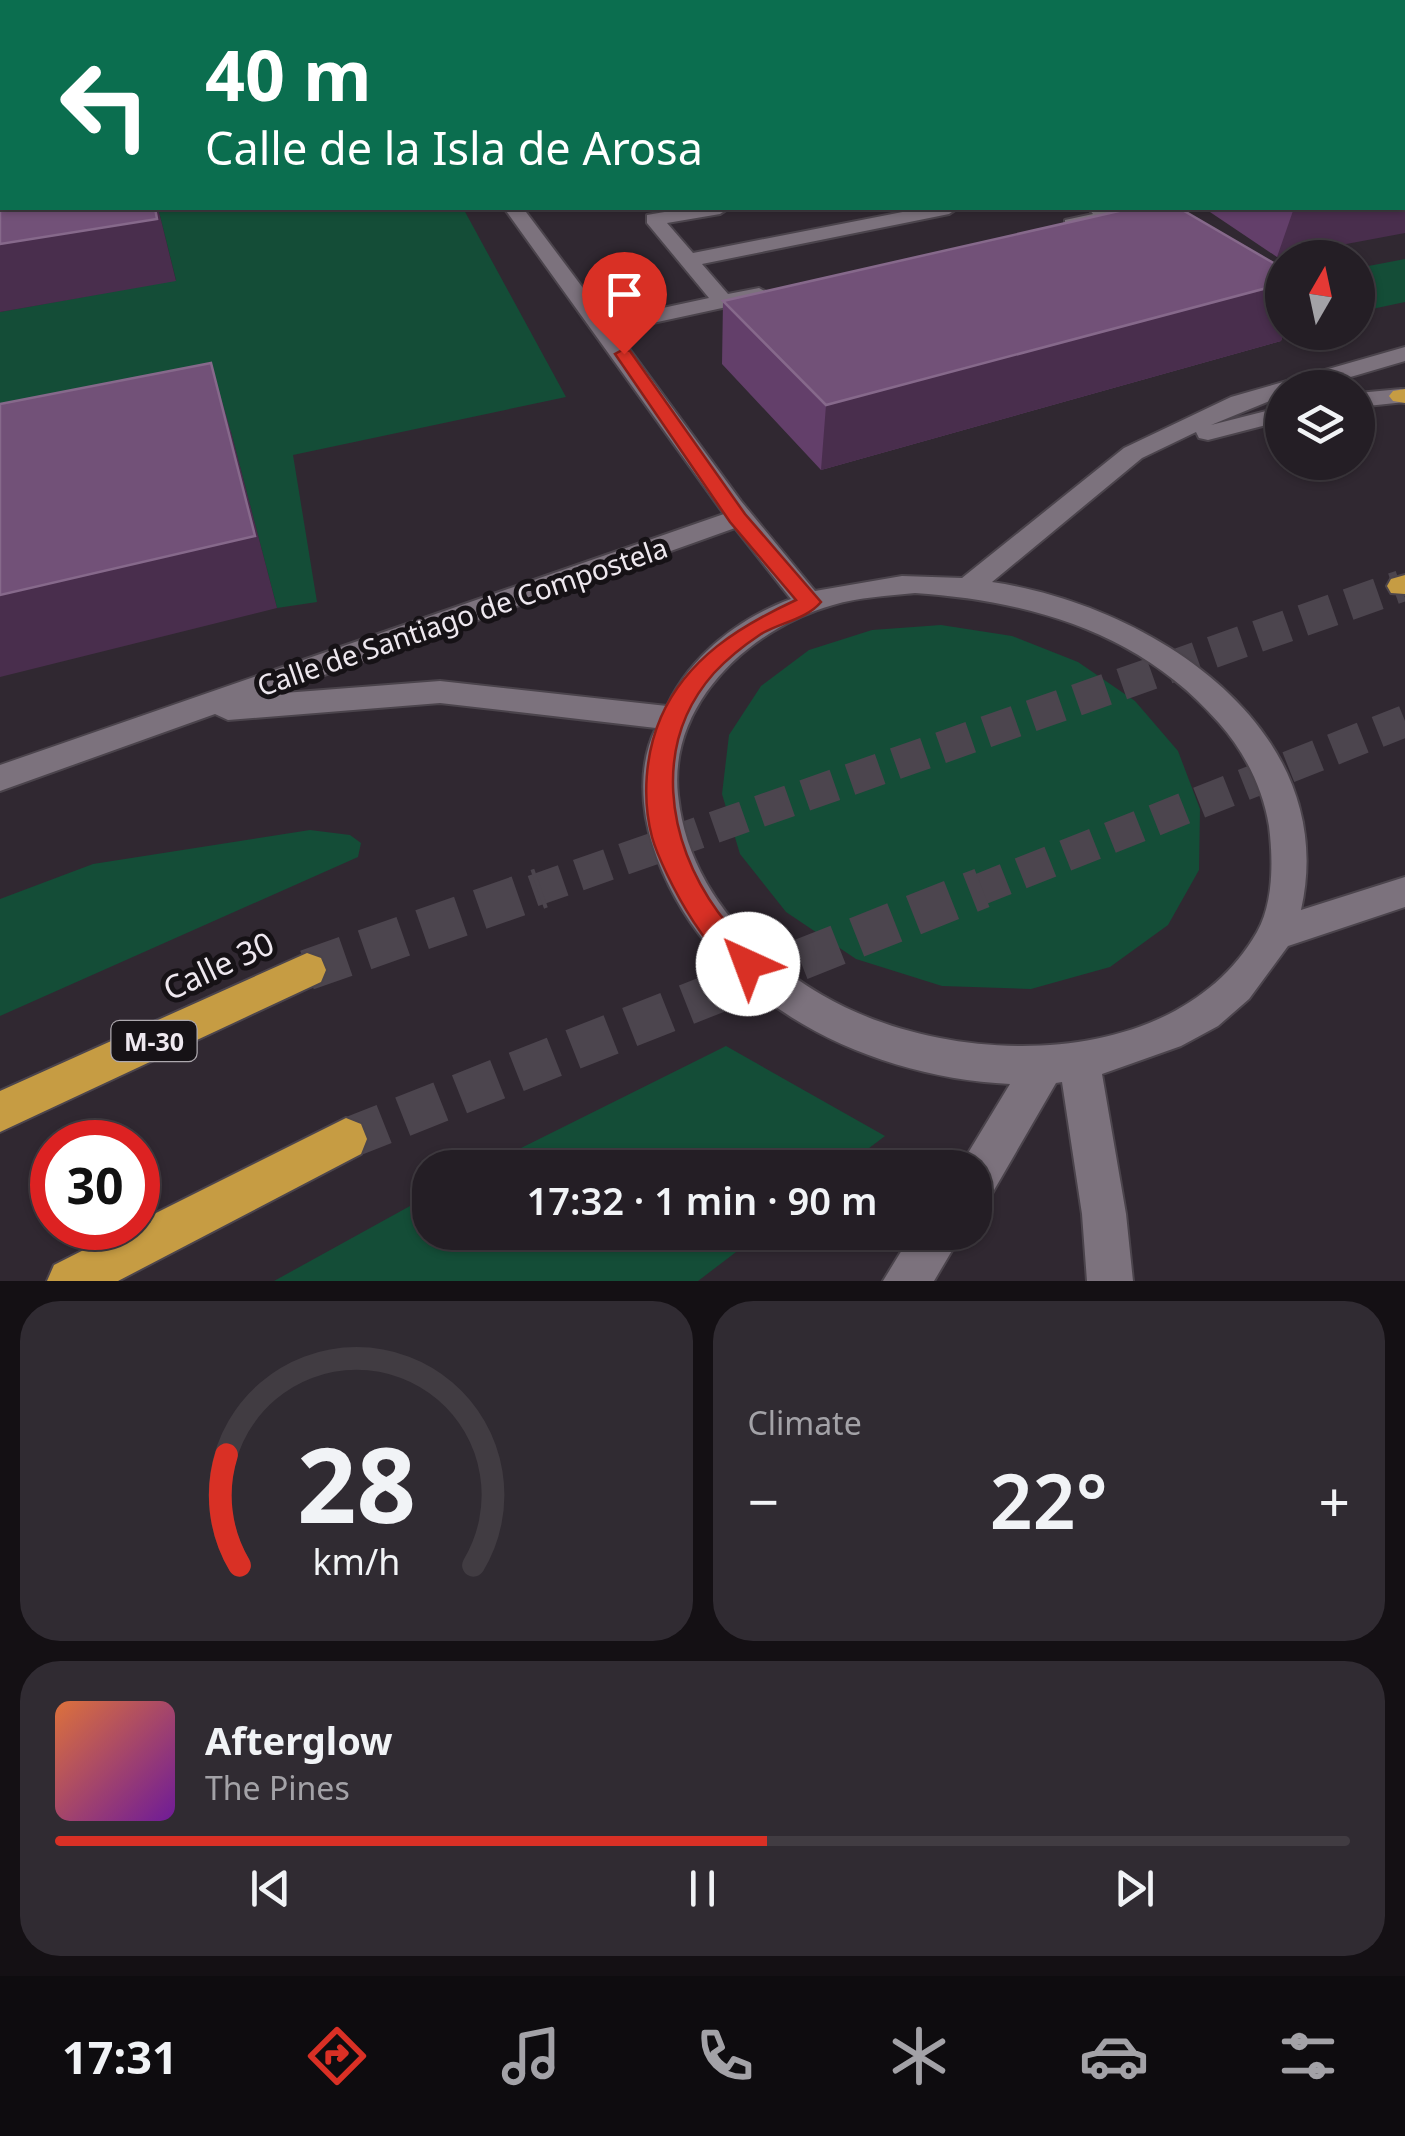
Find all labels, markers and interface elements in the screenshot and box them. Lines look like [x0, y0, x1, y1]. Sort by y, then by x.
text: 40 m [205, 26, 372, 122]
icon: left [40, 40, 170, 170]
text: Calle de la Isla de Arosa [205, 117, 703, 178]
north arrow [1265, 240, 1375, 350]
map controls [1265, 240, 1375, 480]
pin [582, 252, 667, 355]
icon: arrive [597, 267, 652, 322]
button: layers [1265, 370, 1375, 480]
street label: Calle de Santiago de Compostela [252, 528, 672, 704]
position arrow [696, 912, 800, 1016]
street label: Calle 30 [156, 921, 280, 1009]
road number: M-30 [112, 1021, 196, 1061]
speed limit sign: 30 [30, 1120, 160, 1250]
text: 17:32 · 1 min · 90 m [527, 1174, 877, 1226]
text: Climate [748, 1401, 862, 1444]
text: 28 [297, 1412, 416, 1553]
text: 22° [990, 1449, 1108, 1551]
text: − [748, 1463, 779, 1538]
text: + [1319, 1463, 1350, 1538]
text: km/h [312, 1537, 400, 1585]
text: Afterglow [205, 1714, 393, 1766]
text: The Pines [205, 1766, 350, 1809]
icon: previous [243, 1861, 298, 1916]
icon: pause [675, 1861, 730, 1916]
icon: next [1107, 1861, 1162, 1916]
icon: directions [302, 2021, 372, 2091]
icon: music [496, 2021, 566, 2091]
icon: phone [690, 2021, 760, 2091]
icon: climate [884, 2021, 954, 2091]
icon: car [1079, 2021, 1149, 2091]
icon: filters [1273, 2021, 1343, 2091]
text: 17:31 [62, 2026, 178, 2087]

